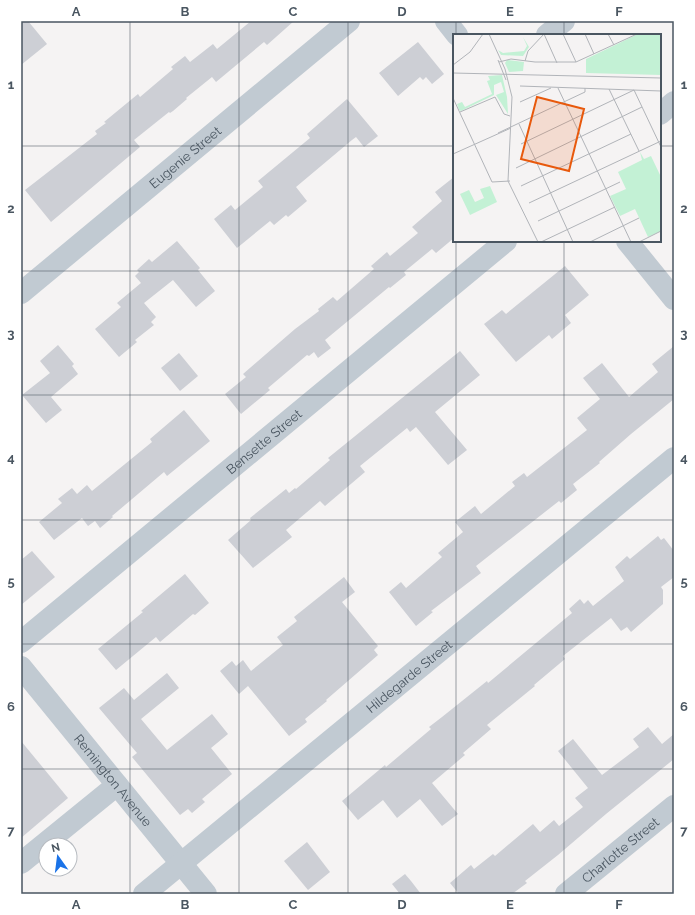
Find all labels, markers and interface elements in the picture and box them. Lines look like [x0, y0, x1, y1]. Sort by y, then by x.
text: A [72, 4, 81, 19]
text: B [181, 4, 190, 19]
text: C [289, 4, 298, 19]
text: D [397, 4, 407, 19]
text: E [506, 4, 514, 19]
text: F [615, 4, 623, 19]
inset map [453, 34, 661, 242]
text: 1 [8, 77, 15, 92]
text: 1 [681, 77, 688, 92]
street label: Eugenie Street [146, 123, 225, 191]
text: 2 [7, 201, 15, 216]
text: 2 [680, 201, 688, 216]
text: 3 [7, 326, 15, 341]
text: 3 [680, 326, 688, 341]
street label: Bensette Street [223, 406, 305, 477]
text: 4 [7, 450, 15, 465]
text: 4 [680, 450, 688, 465]
text: 5 [7, 574, 15, 589]
text: 5 [680, 574, 688, 589]
street label: Hildegarde Street [363, 636, 456, 716]
text: 6 [7, 699, 15, 714]
text: 6 [680, 699, 688, 714]
street label: Remington Avenue [71, 731, 155, 830]
street label: Charlotte Street [579, 814, 663, 886]
text: 7 [7, 823, 15, 838]
text: 7 [680, 823, 688, 838]
north arrow [38, 837, 78, 877]
text: N [50, 840, 61, 855]
text: A [72, 897, 81, 912]
text: B [181, 897, 190, 912]
text: C [289, 897, 298, 912]
text: D [397, 897, 407, 912]
text: E [506, 897, 514, 912]
text: F [615, 897, 623, 912]

